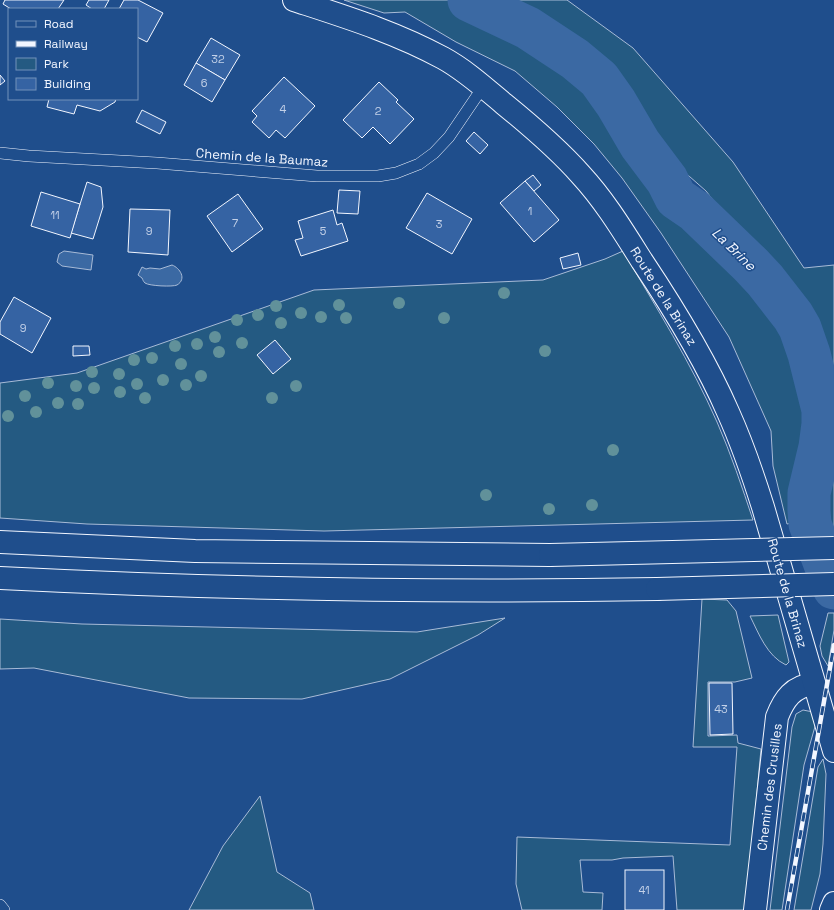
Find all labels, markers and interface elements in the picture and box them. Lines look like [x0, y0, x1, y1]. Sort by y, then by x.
legend [8, 8, 138, 100]
text: Road [44, 16, 73, 32]
text: Railway [44, 36, 88, 52]
house number: 32 [211, 52, 225, 66]
text: Park [44, 56, 69, 72]
text: Building [44, 76, 91, 92]
house number: 6 [201, 76, 208, 90]
house number: 4 [280, 102, 287, 116]
house number: 2 [375, 104, 382, 118]
street label: Chemin de la Baumaz [195, 144, 329, 171]
house number: 1 [528, 204, 532, 218]
house number: 11 [50, 208, 60, 222]
house number: 7 [232, 216, 238, 230]
house number: 3 [436, 217, 443, 231]
house number: 9 [146, 224, 153, 238]
house number: 5 [320, 224, 327, 238]
water label: La Brine [708, 224, 760, 275]
street label: Route de la Brinaz [626, 244, 701, 349]
house number: 9 [20, 321, 27, 335]
street label: Route de la Brinaz [764, 536, 811, 650]
house number: 43 [714, 702, 728, 716]
street label: Chemin des Crusilles [753, 722, 786, 852]
house number: 41 [638, 883, 650, 897]

